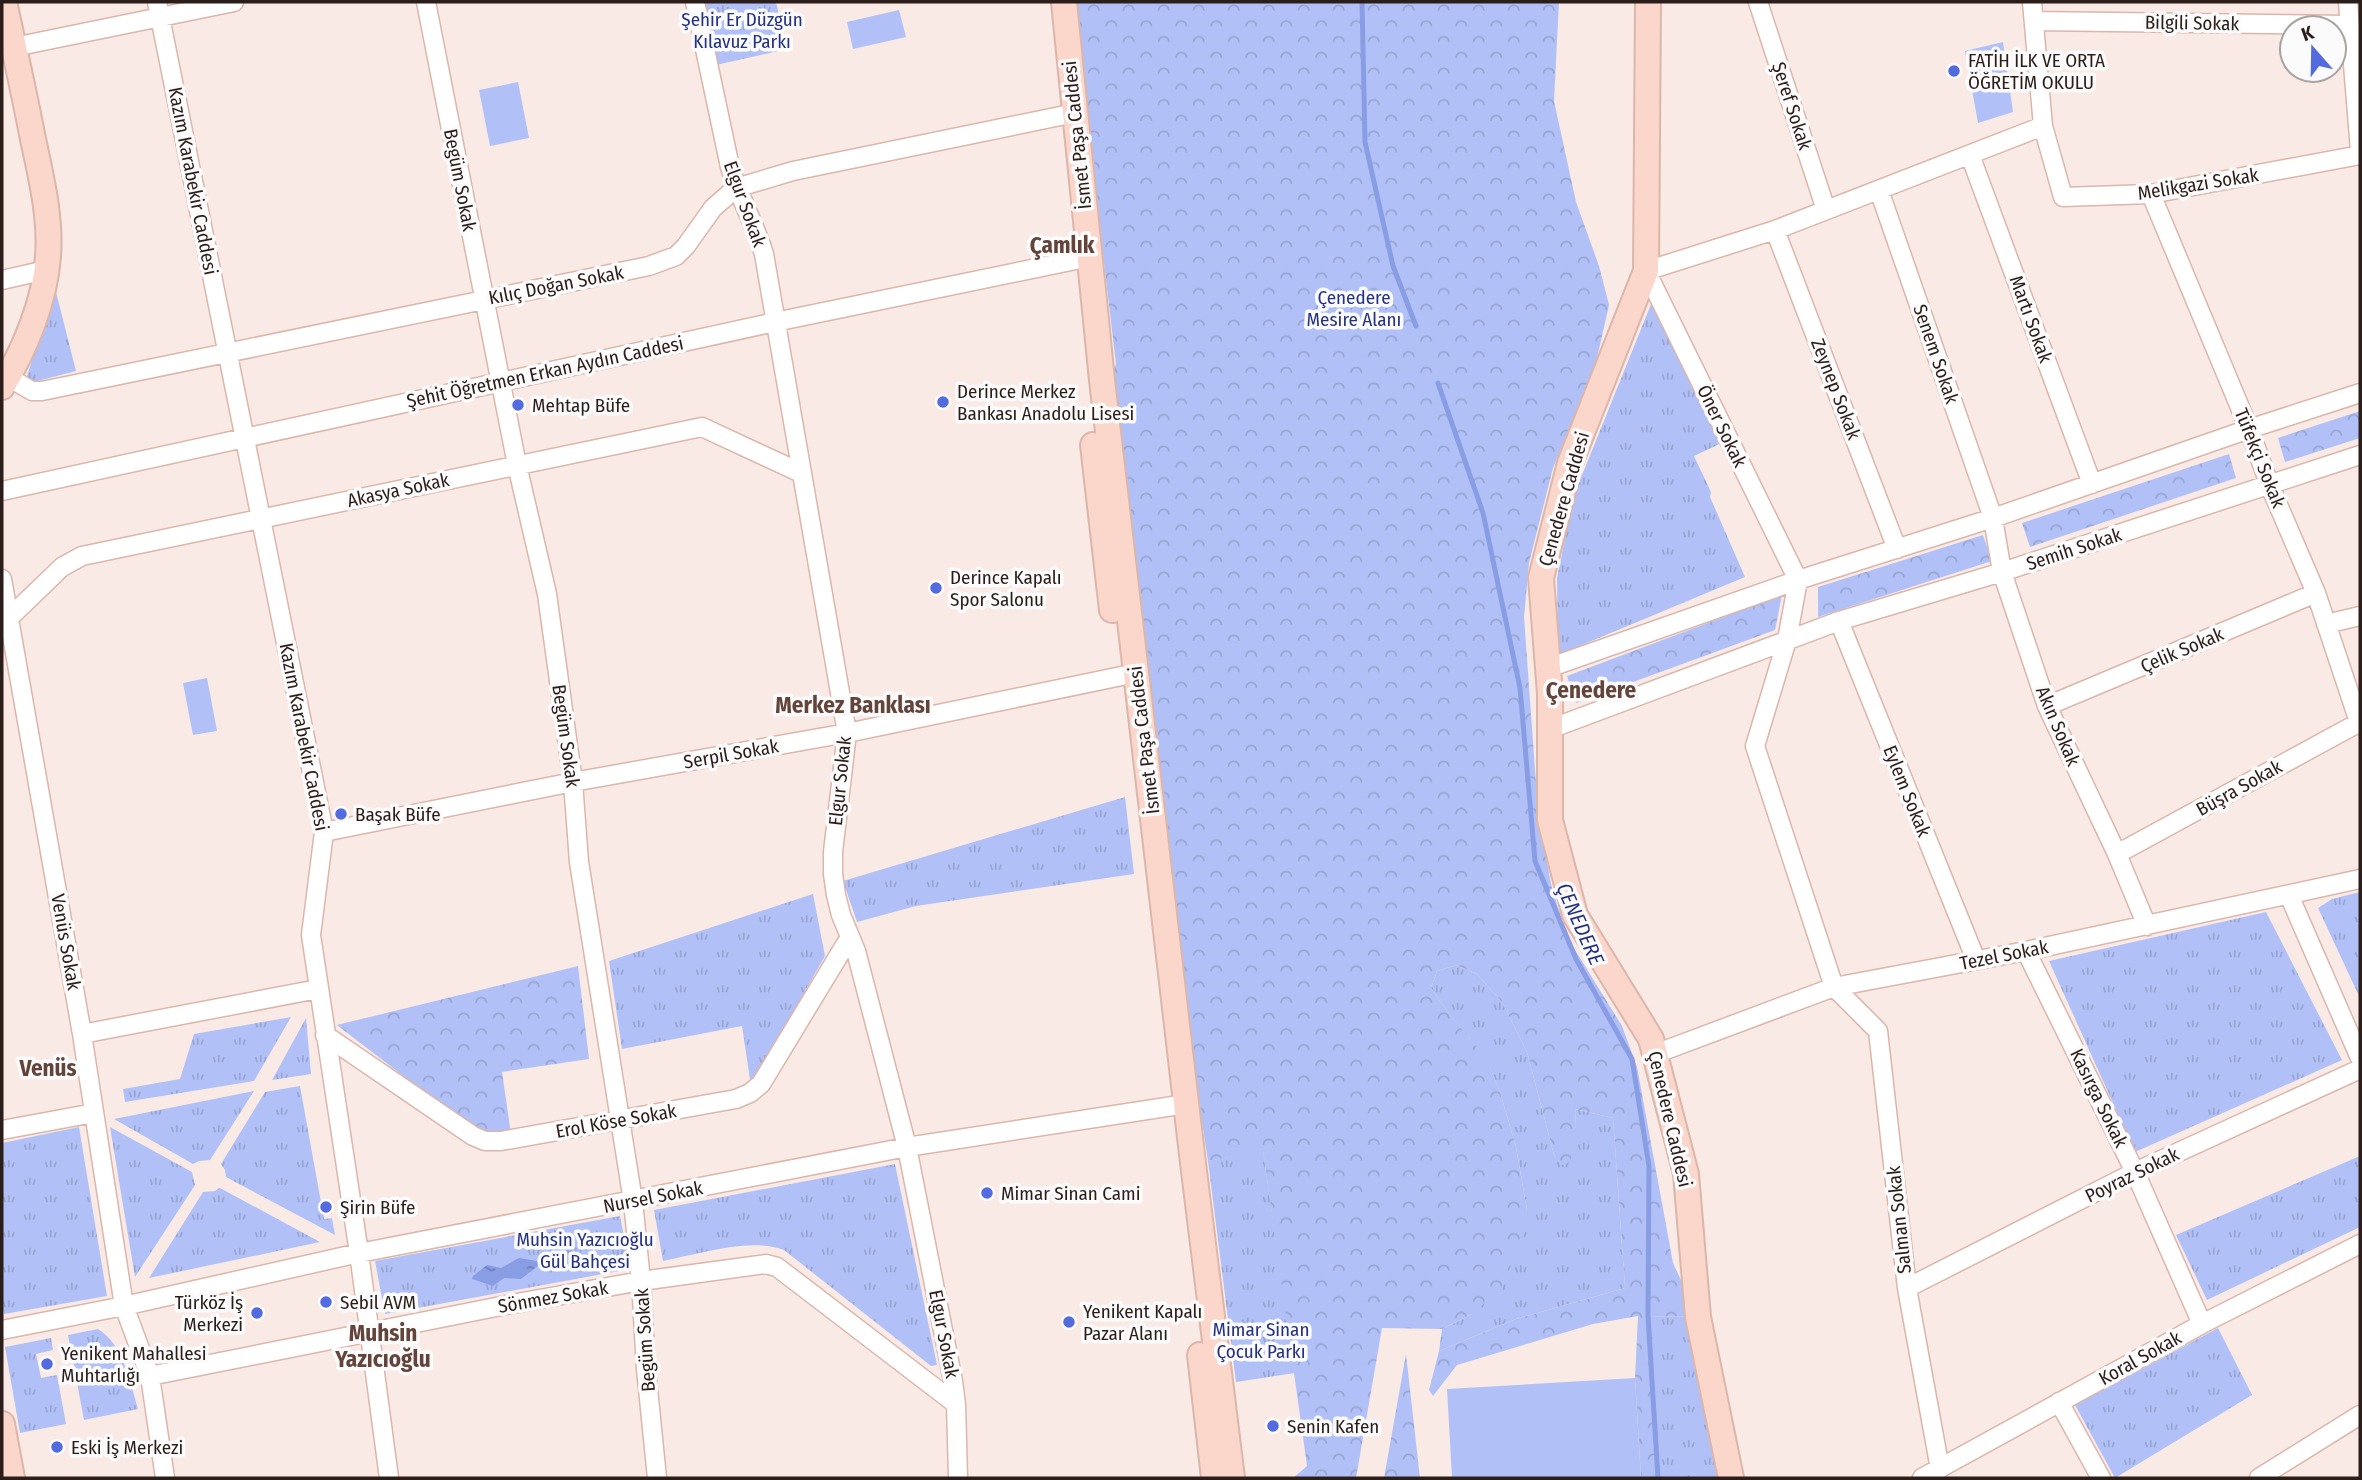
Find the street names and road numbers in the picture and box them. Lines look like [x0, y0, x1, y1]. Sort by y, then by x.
street label: Bilgili Sokak [2145, 11, 2240, 35]
street label: Şeref Sokak [1767, 59, 1817, 153]
street label: İsmet Paşa Caddesi [1058, 60, 1096, 210]
street label: Kazım Karabekir Caddesi [164, 85, 222, 277]
street label: Begüm Sokak [439, 127, 481, 233]
street label: Elgur Sokak [719, 158, 771, 250]
street label: Melikgazi Sokak [2136, 163, 2260, 205]
street label: Kılıç Doğan Sokak [487, 261, 625, 309]
street label: Martı Sokak [2005, 272, 2057, 366]
street label: Senem Sokak [1908, 301, 1964, 407]
street label: Şehit Öğretmen Erkan Aydın Caddesi [405, 331, 685, 413]
street label: Zeynep Sokak [1806, 335, 1866, 443]
street label: Öner Sokak [1692, 381, 1752, 471]
street label: Tüfekçi Sokak [2230, 405, 2290, 511]
street label: Çenedere Caddesi [1534, 429, 1594, 569]
street label: Akasya Sokak [345, 468, 451, 512]
street label: Semih Sokak [2023, 523, 2125, 575]
street label: Çelik Sokak [2137, 622, 2227, 678]
street label: Kazım Karabekir Caddesi [275, 641, 333, 833]
street label: İsmet Paşa Caddesi [1124, 665, 1164, 815]
street label: Begüm Sokak [547, 683, 585, 789]
street label: Akın Sokak [2031, 683, 2085, 769]
street label: Serpil Sokak [682, 734, 780, 774]
street label: Elgur Sokak [824, 735, 856, 827]
street label: Eylem Sokak [1878, 742, 1936, 840]
street label: Büşra Sokak [2192, 755, 2286, 821]
street label: Venüs Sokak [46, 892, 86, 992]
street label: Tezel Sokak [1958, 935, 2050, 975]
street label: Kasırga Sokak [2065, 1045, 2133, 1151]
street label: Çenedere Caddesi [1643, 1049, 1697, 1189]
street label: Erol Köse Sokak [554, 1099, 678, 1143]
street label: Poyraz Sokak [2081, 1142, 2183, 1208]
street label: Salman Sokak [1882, 1165, 1916, 1275]
street label: Nursel Sokak [601, 1176, 705, 1218]
street label: Sönmez Sokak [496, 1276, 610, 1318]
street label: Begüm Sokak [630, 1287, 660, 1393]
street label: Elgur Sokak [924, 1288, 964, 1380]
street label: Koral Sokak [2095, 1326, 2185, 1390]

